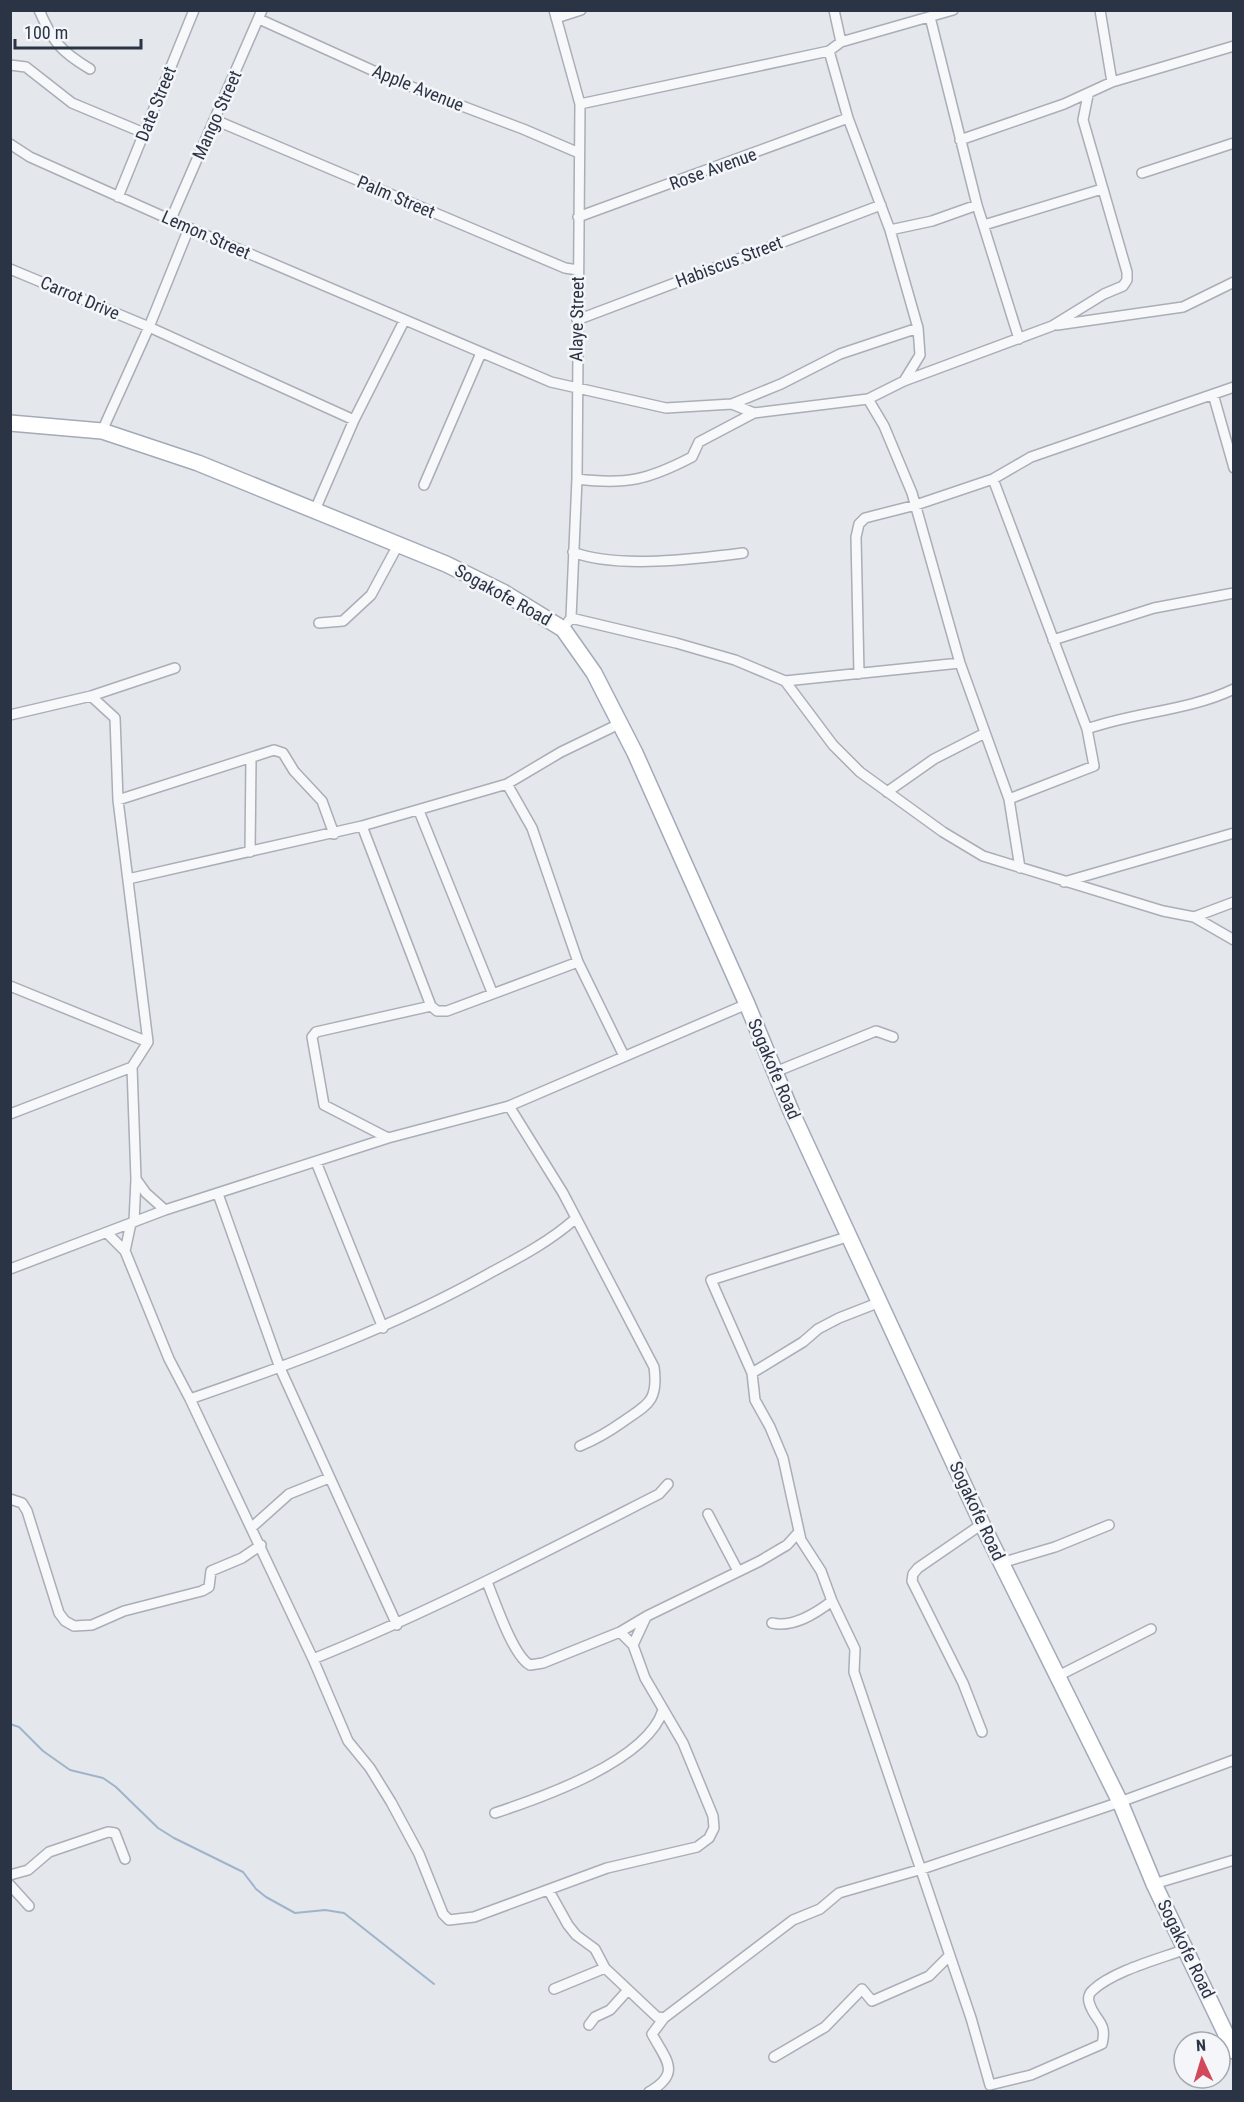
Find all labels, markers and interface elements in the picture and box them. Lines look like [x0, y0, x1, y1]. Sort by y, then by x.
scale bar [15, 12, 141, 50]
text: 100 m [24, 22, 68, 43]
street label: Apple Avenue [369, 60, 467, 115]
street label: Date Street [131, 63, 180, 144]
street label: Mango Street [188, 67, 245, 163]
street label: Rose Avenue [666, 143, 759, 194]
street label: Palm Street [354, 171, 438, 222]
street label: Lemon Street [159, 206, 254, 263]
street label: Habiscus Street [673, 232, 785, 292]
street label: Carrot Drive [37, 271, 123, 324]
street label: Alaye Street [565, 276, 588, 362]
street label: Sogakofe Road [451, 559, 555, 630]
street label: Sogakofe Road [744, 1015, 805, 1122]
street label: Sogakofe Road [945, 1458, 1010, 1564]
street label: Sogakofe Road [1154, 1896, 1219, 2002]
north arrow [1172, 2030, 1232, 2090]
text: N [1195, 2036, 1207, 2055]

